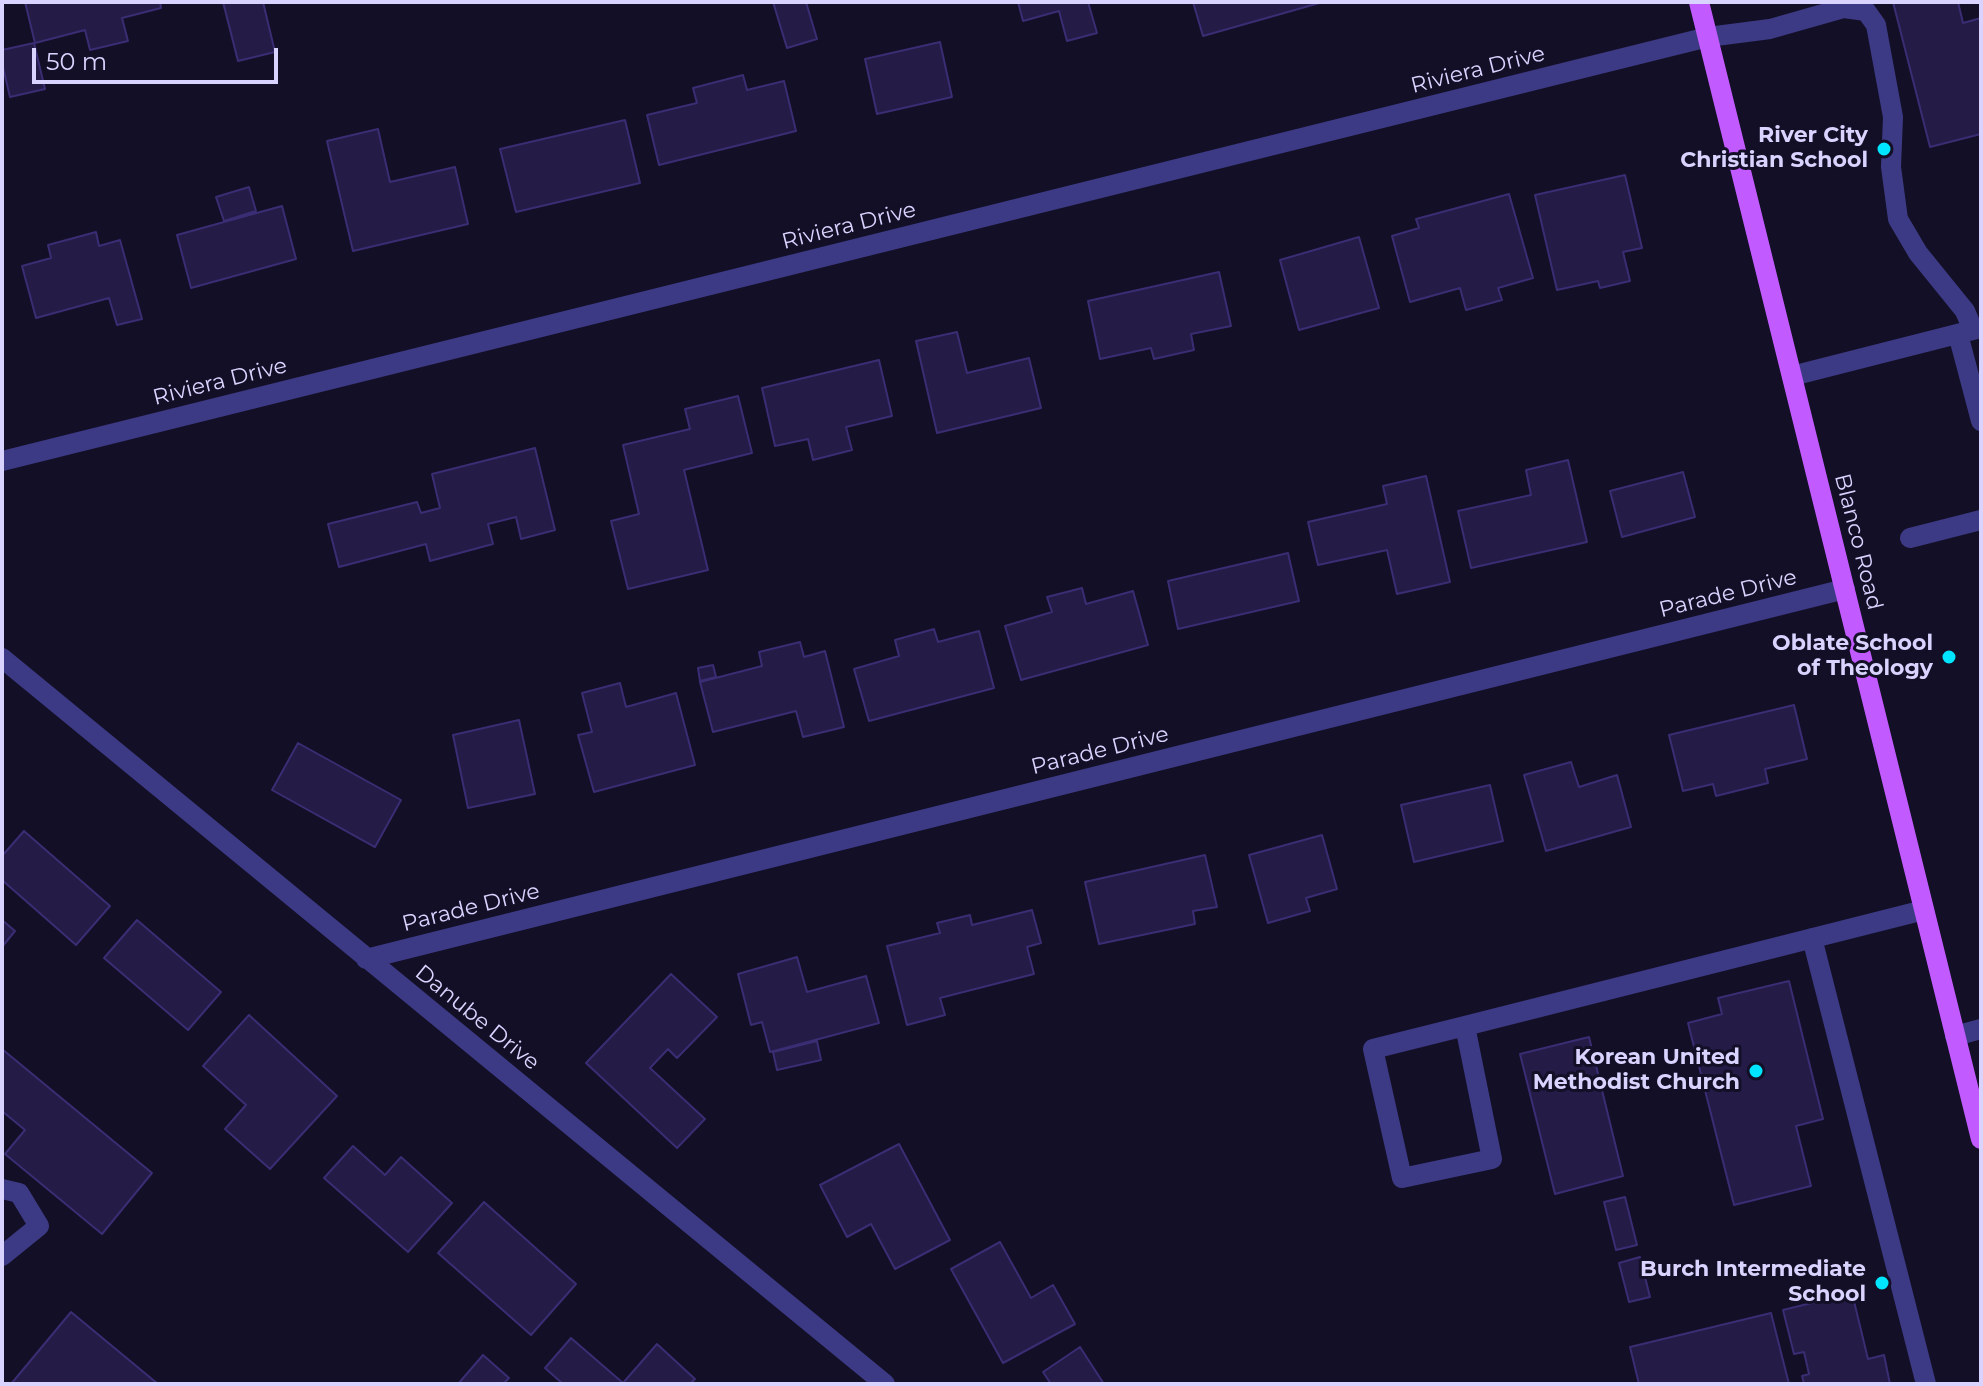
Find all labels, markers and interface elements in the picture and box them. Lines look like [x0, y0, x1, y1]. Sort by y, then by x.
scale bar [36, 32, 282, 82]
street label: Riviera Drive [1408, 41, 1548, 99]
text: 50 m [46, 47, 107, 76]
place label: River City Christian School [1680, 123, 1868, 174]
marker: River City Christian School [1875, 140, 1893, 158]
street label: Riviera Drive [779, 197, 919, 255]
street label: Riviera Drive [150, 353, 290, 411]
street label: Blanco Road [1828, 471, 1888, 613]
street label: Parade Drive [1656, 564, 1800, 624]
place label: Oblate School of Theology [1772, 631, 1933, 682]
marker: Oblate School of Theology [1940, 648, 1958, 666]
street label: Parade Drive [1028, 721, 1172, 781]
street label: Parade Drive [399, 878, 543, 938]
street label: Danube Drive [409, 960, 545, 1076]
place label: Korean United Methodist Church [1533, 1045, 1740, 1096]
marker: Korean United Methodist Church [1747, 1062, 1765, 1080]
place label: Burch Intermediate School [1640, 1257, 1866, 1308]
marker: Burch Intermediate School [1873, 1274, 1891, 1292]

